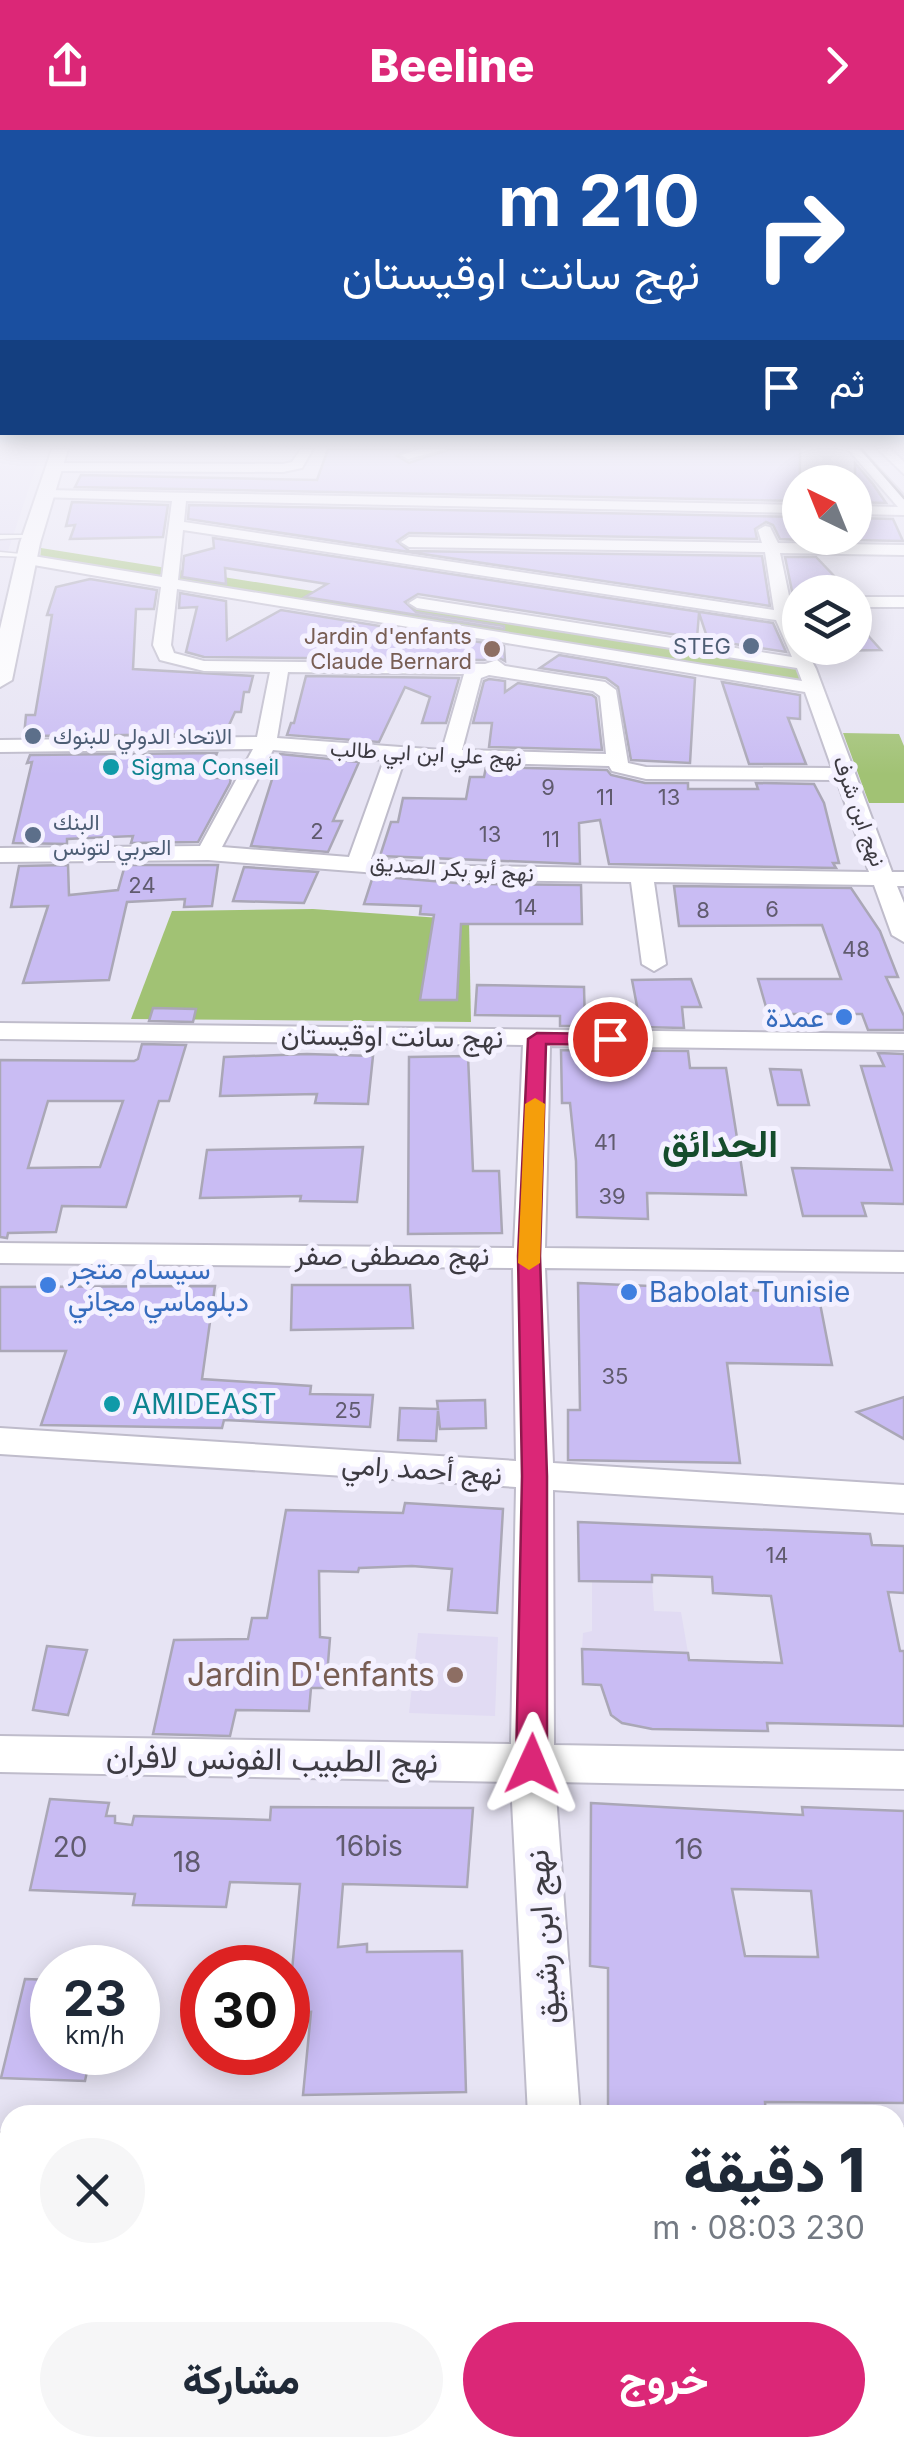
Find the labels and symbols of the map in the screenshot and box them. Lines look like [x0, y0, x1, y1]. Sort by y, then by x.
north arrow [782, 465, 872, 555]
place label: Jardin d'enfants Claude Bernard [304, 623, 472, 674]
place label: STEG [673, 633, 731, 659]
marker: STEG [740, 635, 762, 657]
marker: Jardin d'enfants Claude Bernard [481, 638, 503, 660]
place label: الاتحاد الدولي للبنوك [53, 723, 232, 755]
marker: الاتحاد الدولي للبنوك [22, 725, 44, 747]
street label: نهج علي ابن ابي طالب [329, 735, 523, 777]
street label: نهج ابن شرف [826, 752, 892, 870]
place label: Sigma Conseil [131, 754, 279, 780]
marker: Sigma Conseil [100, 756, 122, 778]
house number: 9 [541, 774, 555, 800]
house number: 11 [596, 784, 614, 810]
house number: 13 [658, 784, 680, 810]
place label: البنك العربي لتونس [53, 809, 171, 866]
house number: 2 [310, 818, 324, 844]
house number: 13 [479, 821, 501, 847]
marker: البنك العربي لتونس [22, 824, 44, 846]
house number: 11 [542, 826, 560, 852]
street label: نهج أبو بكر الصديق [369, 849, 535, 889]
house number: 24 [128, 872, 156, 898]
house number: 14 [514, 894, 538, 920]
house number: 6 [765, 896, 779, 922]
house number: 8 [696, 897, 710, 923]
house number: 48 [842, 936, 870, 962]
pin [568, 997, 653, 1082]
place label: عمدة [765, 1000, 824, 1034]
marker: عمدة [833, 1006, 855, 1028]
street label: نهج سانت اوقيستان [280, 1017, 504, 1058]
district label: الحدائق [662, 1120, 778, 1167]
house number: 41 [594, 1129, 616, 1155]
house number: 39 [598, 1183, 626, 1209]
street label: نهج مصطفى صفر [293, 1238, 490, 1275]
place label: سيسام متجر دبلوماسي مجاني [67, 1252, 249, 1324]
marker: سيسام متجر دبلوماسي مجاني [37, 1274, 59, 1296]
place label: Babolat Tunisie [649, 1275, 850, 1309]
marker: Babolat Tunisie [618, 1281, 640, 1303]
house number: 35 [602, 1363, 628, 1389]
place label: AMIDEAST [132, 1387, 277, 1421]
marker: AMIDEAST [101, 1393, 123, 1415]
house number: 25 [335, 1397, 361, 1423]
street label: نهج أحمد رامي [340, 1446, 503, 1498]
house number: 14 [765, 1542, 789, 1568]
place label: Jardin D'enfants [187, 1655, 435, 1694]
marker: Jardin D'enfants [444, 1664, 466, 1686]
position arrow [480, 1712, 584, 1816]
street label: نهج الطبيب الفونس لافران [105, 1736, 438, 1784]
house number: 16bis [335, 1829, 403, 1863]
house number: 20 [53, 1830, 87, 1864]
house number: 16 [675, 1832, 703, 1866]
house number: 18 [173, 1845, 201, 1879]
street label: نهج ابن رشيق [517, 1848, 571, 2026]
speed limit sign: 30 [180, 1945, 310, 2075]

